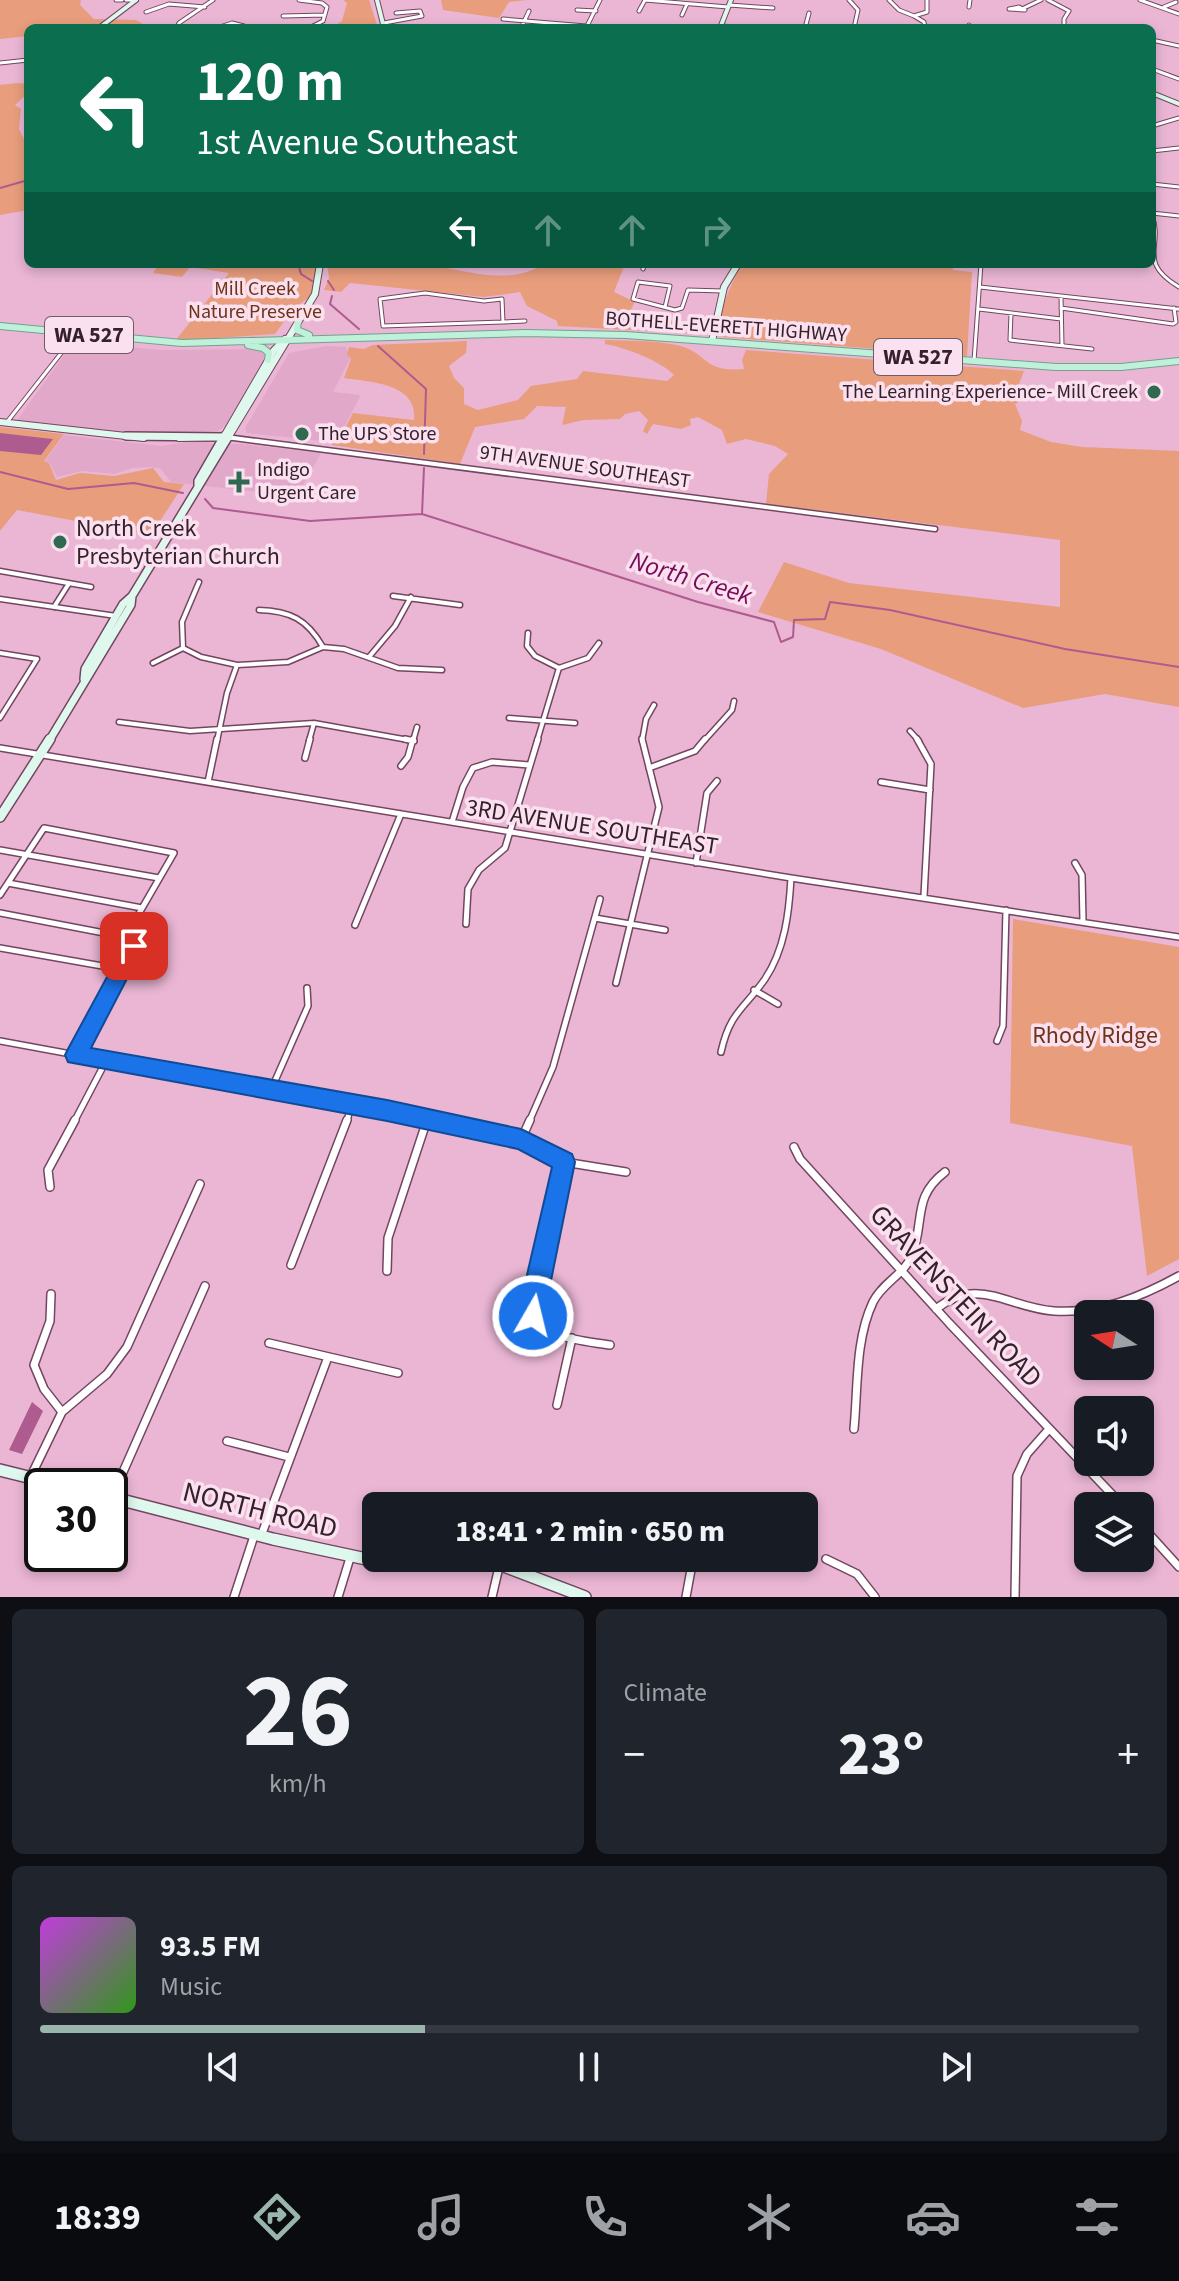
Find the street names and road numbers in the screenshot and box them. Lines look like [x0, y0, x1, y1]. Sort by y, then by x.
street label: BOTHELL-EVERETT HIGHWAY [604, 305, 848, 349]
road number: WA 527 [45, 317, 133, 353]
road number: WA 527 [874, 339, 962, 375]
street label: 9TH AVENUE SOUTHEAST [478, 438, 692, 496]
street label: 3RD AVENUE SOUTHEAST [463, 790, 721, 864]
street label: GRAVENSTEIN ROAD [861, 1196, 1051, 1396]
street label: NORTH ROAD [179, 1472, 341, 1548]

